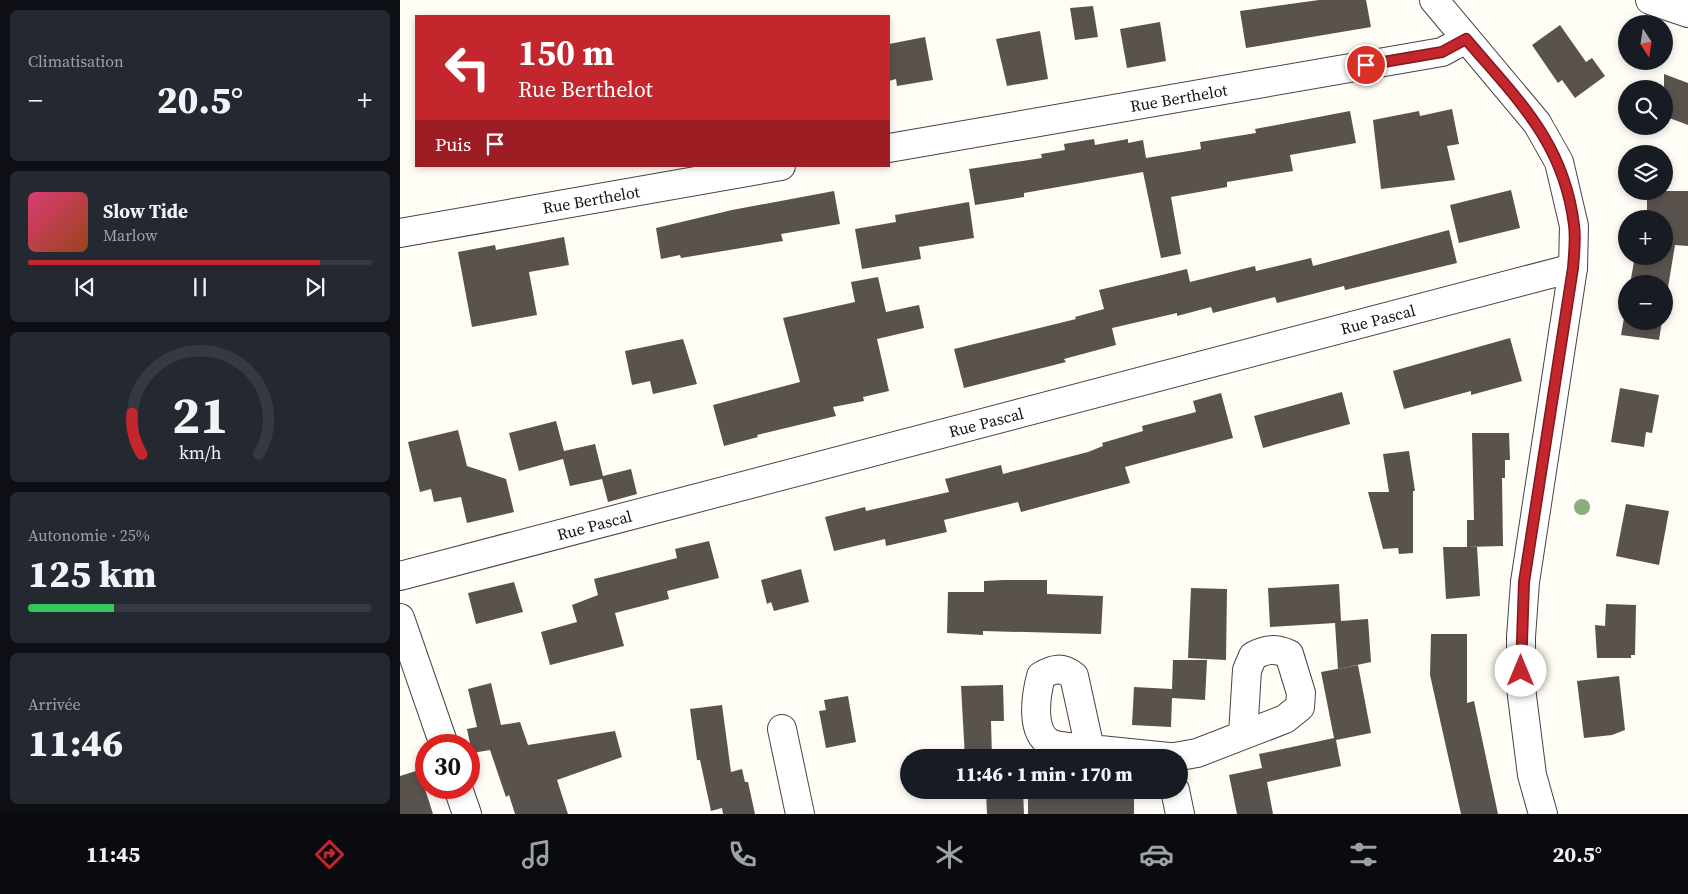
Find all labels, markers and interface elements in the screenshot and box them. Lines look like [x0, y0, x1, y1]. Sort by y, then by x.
north arrow [1618, 15, 1672, 70]
map controls [1618, 15, 1673, 330]
text: 150 m [518, 29, 614, 77]
icon: left [435, 35, 500, 100]
pin [1345, 44, 1387, 86]
text: Climatisation [28, 50, 124, 72]
icon: arrive [1352, 51, 1380, 79]
text: 20.5° [157, 74, 243, 126]
text: Rue Berthelot [518, 74, 653, 104]
street label: Rue Berthelot [1128, 78, 1230, 117]
button: search [1618, 80, 1673, 135]
text: − [28, 81, 43, 119]
text: + [357, 81, 372, 119]
icon: arrive [481, 130, 509, 158]
text: Puis [435, 131, 471, 157]
button: layers [1618, 145, 1673, 200]
street label: Rue Berthelot [541, 180, 642, 219]
text: Slow Tide [103, 198, 188, 224]
button: + [1618, 210, 1673, 265]
text: Marlow [103, 224, 158, 246]
icon: previous [71, 273, 99, 301]
icon: pause [186, 273, 214, 301]
icon: next [301, 273, 329, 301]
button: − [1618, 275, 1673, 330]
street label: Rue Pascal [1338, 299, 1418, 340]
text: 21 [172, 379, 228, 450]
street label: Rue Pascal [946, 402, 1026, 442]
text: km/h [179, 440, 222, 465]
street label: Rue Pascal [555, 505, 634, 545]
text: Autonomie · 25% [28, 524, 150, 546]
text: 125 km [28, 548, 156, 600]
position arrow [1494, 644, 1546, 696]
text: Arrivée [28, 693, 81, 715]
text: 11:46 [28, 717, 123, 769]
speed limit sign: 30 [415, 734, 480, 799]
text: 11:46 · 1 min · 170 m [955, 761, 1133, 787]
icon: directions [312, 837, 347, 872]
icon: music [519, 837, 554, 872]
icon: phone [725, 837, 760, 872]
icon: climate [932, 837, 967, 872]
icon: car [1139, 837, 1174, 872]
icon: filters [1346, 837, 1381, 872]
text: 11:45 [86, 839, 140, 869]
text: 20.5° [1552, 839, 1602, 869]

